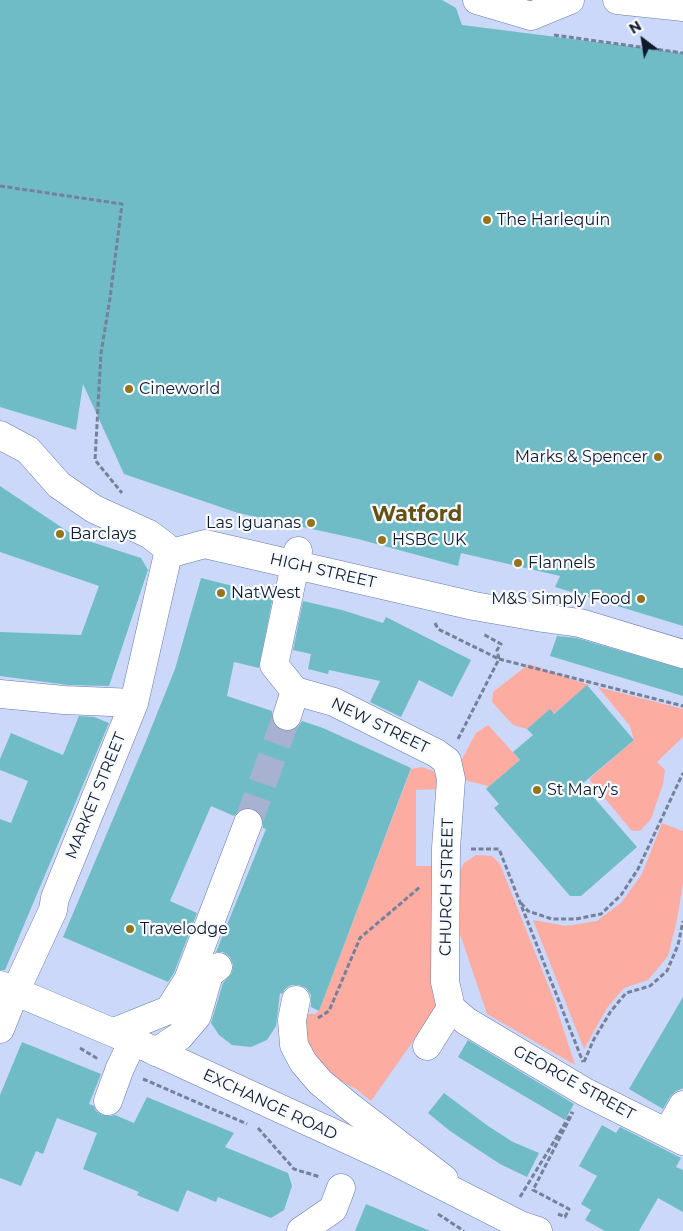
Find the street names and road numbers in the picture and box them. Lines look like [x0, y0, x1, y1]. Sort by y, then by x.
street label: HIGH STREET [268, 549, 378, 593]
street label: NEW STREET [328, 694, 432, 758]
street label: MARKET STREET [62, 730, 130, 862]
street label: CHURCH STREET [436, 818, 458, 956]
street label: GEORGE STREET [510, 1042, 638, 1124]
street label: EXCHANGE ROAD [200, 1065, 340, 1145]

